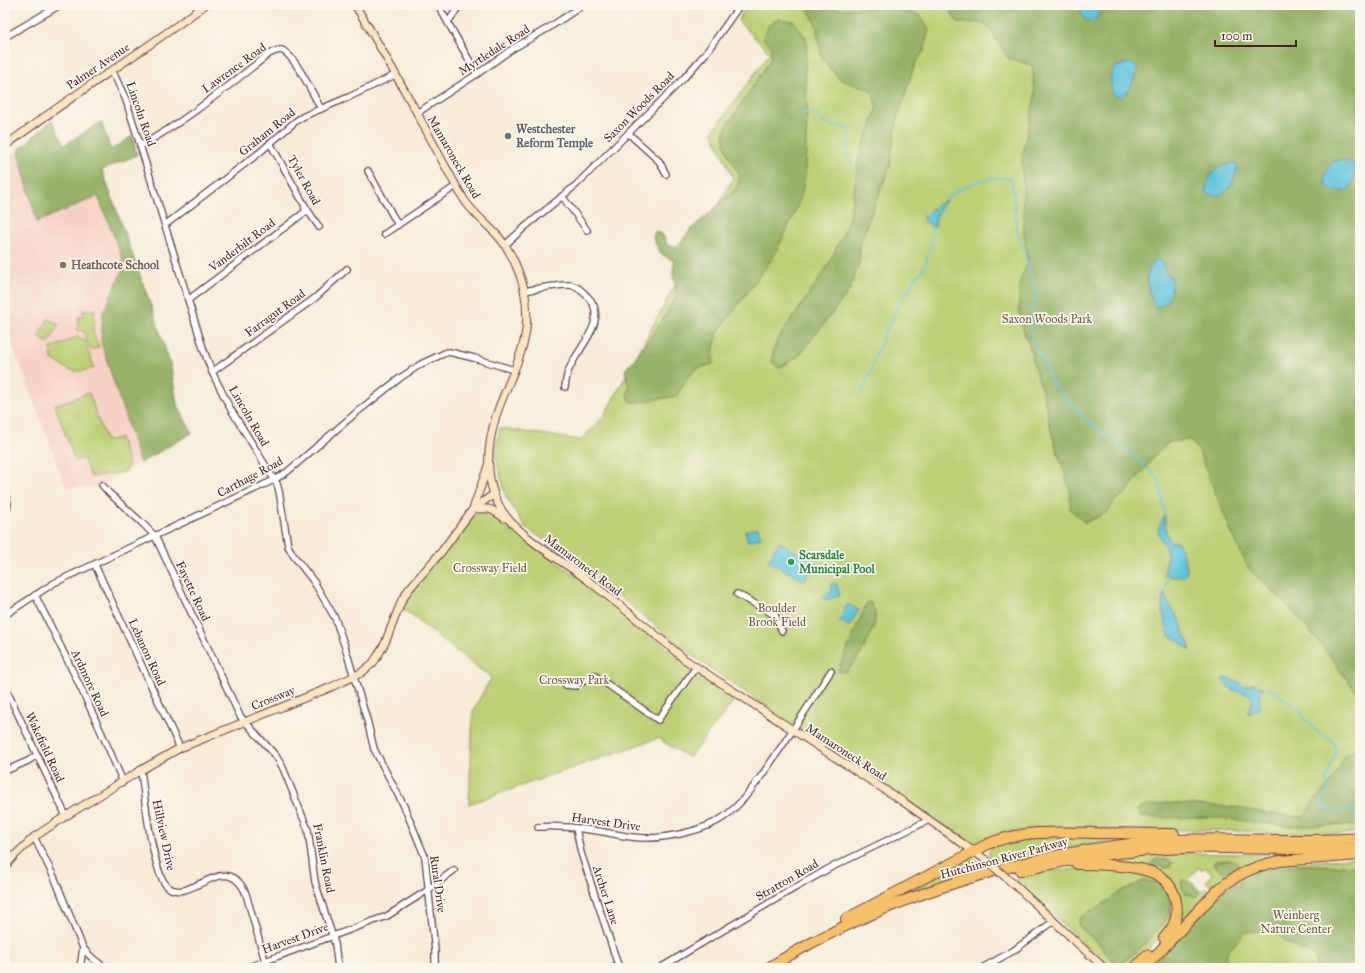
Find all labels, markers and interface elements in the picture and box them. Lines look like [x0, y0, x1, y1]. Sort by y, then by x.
street label: Myrtledale Road [456, 22, 532, 78]
scale bar [1215, 22, 1296, 48]
text: 100 m [1221, 29, 1252, 43]
street label: Palmer Avenue [64, 40, 132, 92]
street label: Lawrence Road [199, 40, 269, 96]
street label: Saxon Woods Road [601, 69, 677, 145]
street label: Lincoln Road [123, 80, 159, 148]
street label: Graham Road [236, 105, 298, 159]
street label: Mamaroneck Road [425, 113, 483, 201]
place label: Westchester Reform Temple [516, 122, 593, 151]
marker: Westchester Reform Temple [503, 131, 513, 141]
street label: Tyler Road [285, 153, 323, 207]
street label: Vanderbilt Road [205, 216, 278, 275]
place label: Heathcote School [71, 258, 160, 272]
marker: Heathcote School [58, 260, 68, 270]
street label: Farragut Road [242, 286, 309, 340]
park label: Saxon Woods Park [1002, 312, 1093, 326]
street label: Lincoln Road [226, 383, 272, 449]
street label: Carthage Road [215, 454, 286, 501]
street label: Mamaroneck Road [541, 531, 625, 599]
place label: Scarsdale Municipal Pool [799, 548, 875, 577]
marker: Scarsdale Municipal Pool [786, 557, 796, 567]
street label: Fayette Road [173, 559, 213, 623]
park label: Crossway Field [453, 561, 527, 575]
park label: Boulder Brook Field [748, 601, 806, 629]
street label: Lebanon Road [125, 616, 169, 688]
street label: Ardmore Road [68, 646, 112, 719]
park label: Crossway Park [539, 673, 610, 687]
street label: Crossway [249, 683, 297, 713]
street label: Wakefield Road [23, 710, 67, 784]
street label: Mamaroneck Road [803, 721, 889, 783]
street label: Hillview Drive [150, 798, 178, 872]
street label: Harvest Drive [571, 810, 641, 834]
street label: Franklin Road [310, 822, 338, 894]
street label: Hutchinson River Parkway [939, 834, 1070, 882]
street label: Rural Drive [427, 854, 449, 914]
street label: Stratton Road [753, 856, 821, 904]
street label: Archer Lane [589, 863, 622, 927]
park label: Weinberg Nature Center [1261, 908, 1332, 936]
street label: Harvest Drive [260, 920, 330, 956]

